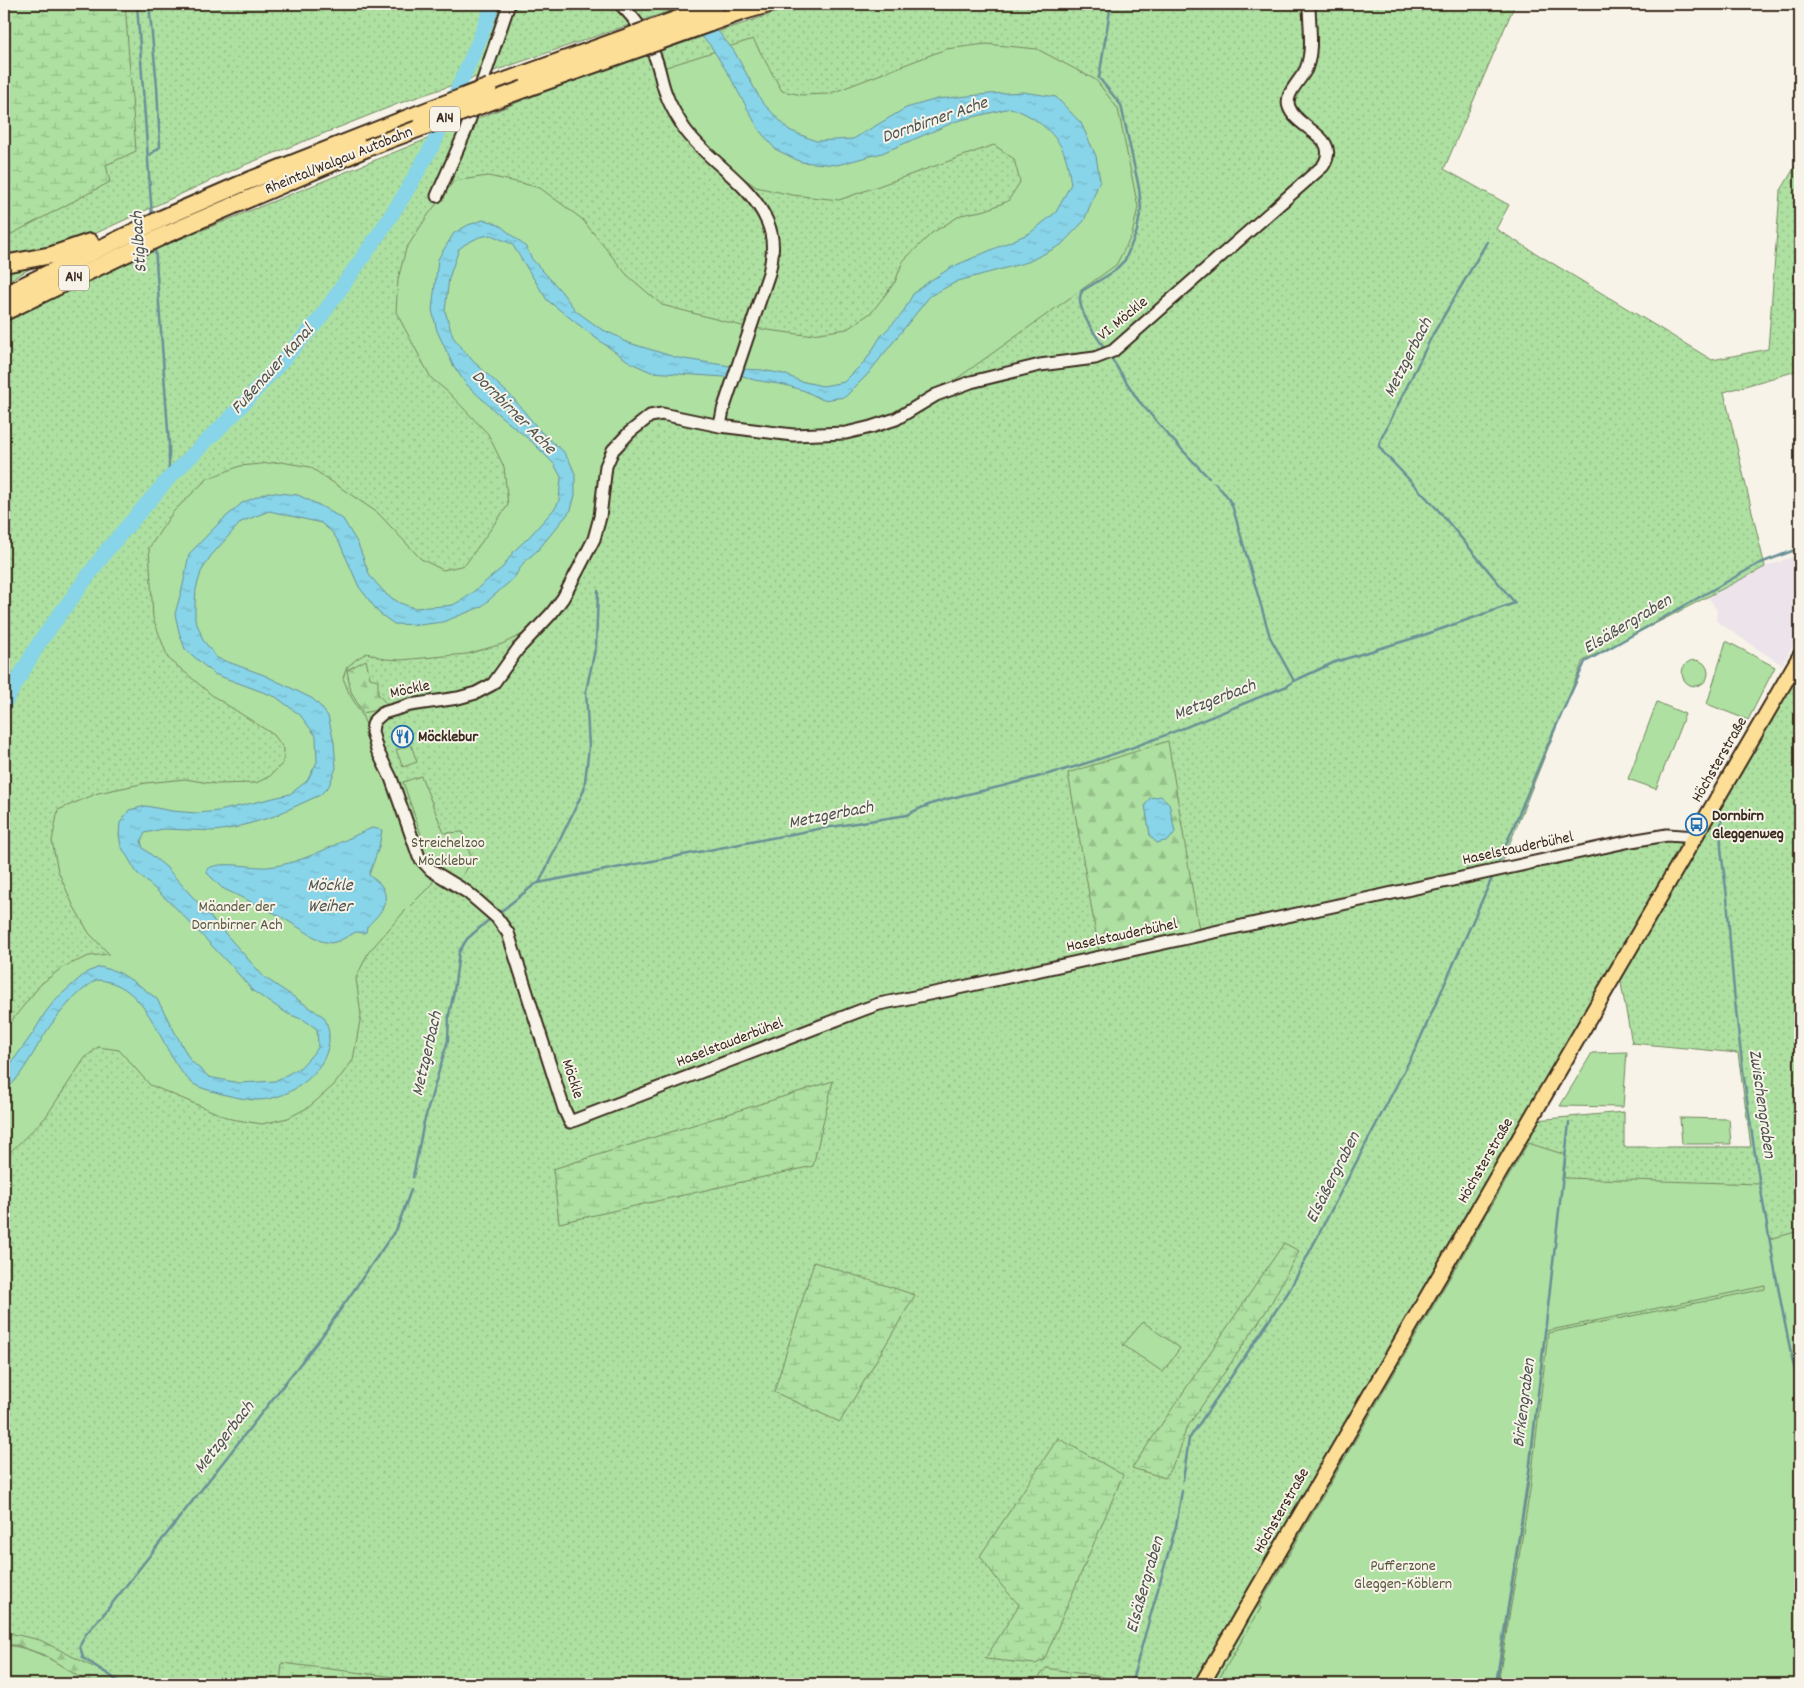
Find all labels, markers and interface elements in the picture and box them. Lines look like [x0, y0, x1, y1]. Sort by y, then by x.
water label: Dornbirner Ache [879, 91, 992, 151]
road number: A14 [430, 106, 460, 132]
street label: Rheintal/Walgau Autobahn [262, 121, 416, 201]
water label: Stiglbach [125, 210, 155, 274]
road number: A14 [59, 266, 89, 290]
street label: VI. Möckle [1093, 291, 1153, 347]
water label: Metzgerbach [1378, 313, 1440, 402]
water label: Fußenauer Kanal [226, 318, 321, 420]
water label: Dornbirner Ache [465, 365, 562, 462]
water label: Elsäßergraben [1579, 588, 1678, 661]
water label: Metzgerbach [1170, 674, 1260, 728]
street label: Möckle [388, 675, 432, 705]
street label: Höchsterstraße [1686, 713, 1754, 807]
restaurant icon: Möcklebur [390, 725, 414, 749]
place label: Möcklebur [418, 726, 479, 749]
water label: Metzgerbach [786, 795, 876, 836]
place label: Dornbirn Gleggenweg [1712, 805, 1784, 846]
bus stop icon: Dornbirn Gleggenweg [1684, 813, 1708, 837]
street label: Haselstauderbühel [1460, 826, 1576, 872]
park label: Streichelzoo Möcklebur [411, 832, 485, 873]
water label: Möckle Weiher [307, 874, 355, 920]
park label: Mäander der Dornbirner Ach [191, 896, 283, 937]
street label: Haselstauderbühel [1064, 913, 1180, 959]
water label: Metzgerbach [406, 1008, 450, 1099]
street label: Haselstauderbühel [673, 1012, 787, 1074]
water label: Zwischengraben [1741, 1048, 1781, 1160]
street label: Möckle [555, 1056, 589, 1102]
street label: Höchsterstraße [1452, 1114, 1520, 1208]
water label: Elsäßergraben [1300, 1128, 1368, 1228]
water label: Birkengraben [1507, 1357, 1543, 1449]
water label: Metzgerbach [189, 1396, 262, 1480]
street label: Höchsterstraße [1248, 1464, 1316, 1558]
water label: Elsäßergraben [1120, 1533, 1172, 1636]
park label: Pufferzone Gleggen-Köblern [1354, 1555, 1452, 1596]

